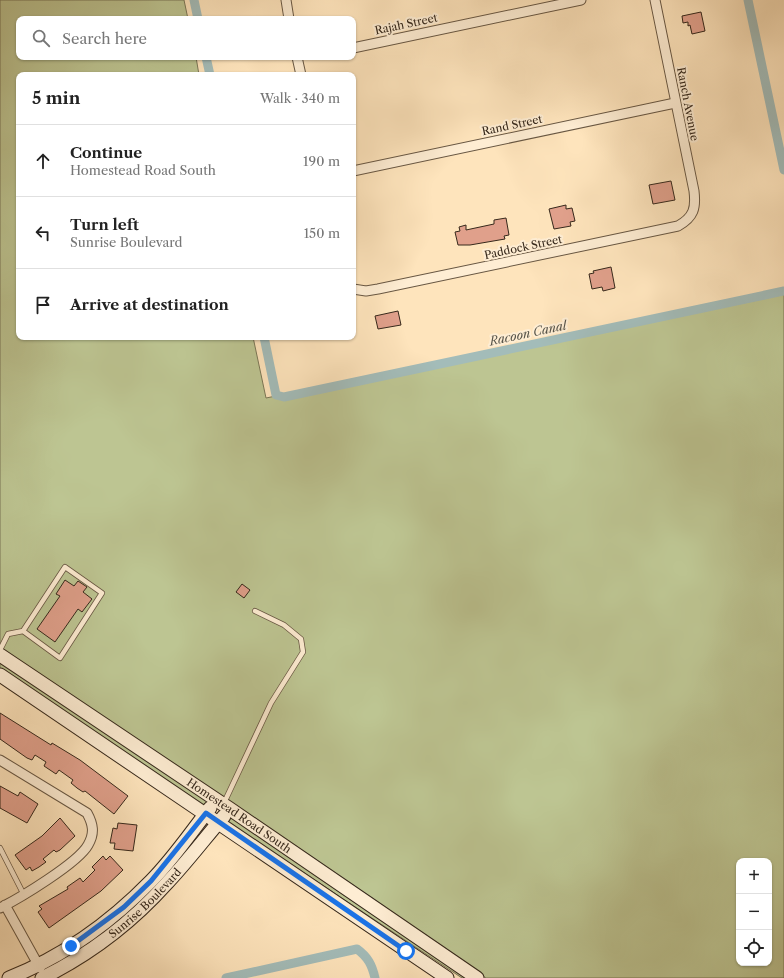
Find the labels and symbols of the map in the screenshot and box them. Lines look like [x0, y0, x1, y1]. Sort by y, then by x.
street label: Rajah Street [373, 11, 439, 37]
street label: Ranch Avenue [674, 66, 702, 142]
street label: Rand Street [480, 112, 544, 138]
street label: Paddock Street [483, 232, 563, 262]
water label: Racoon Canal [487, 317, 569, 349]
street label: Homestead Road South [184, 775, 294, 856]
street label: Sunrise Boulevard [106, 865, 184, 941]
route end [62, 937, 80, 955]
route start [397, 942, 415, 960]

